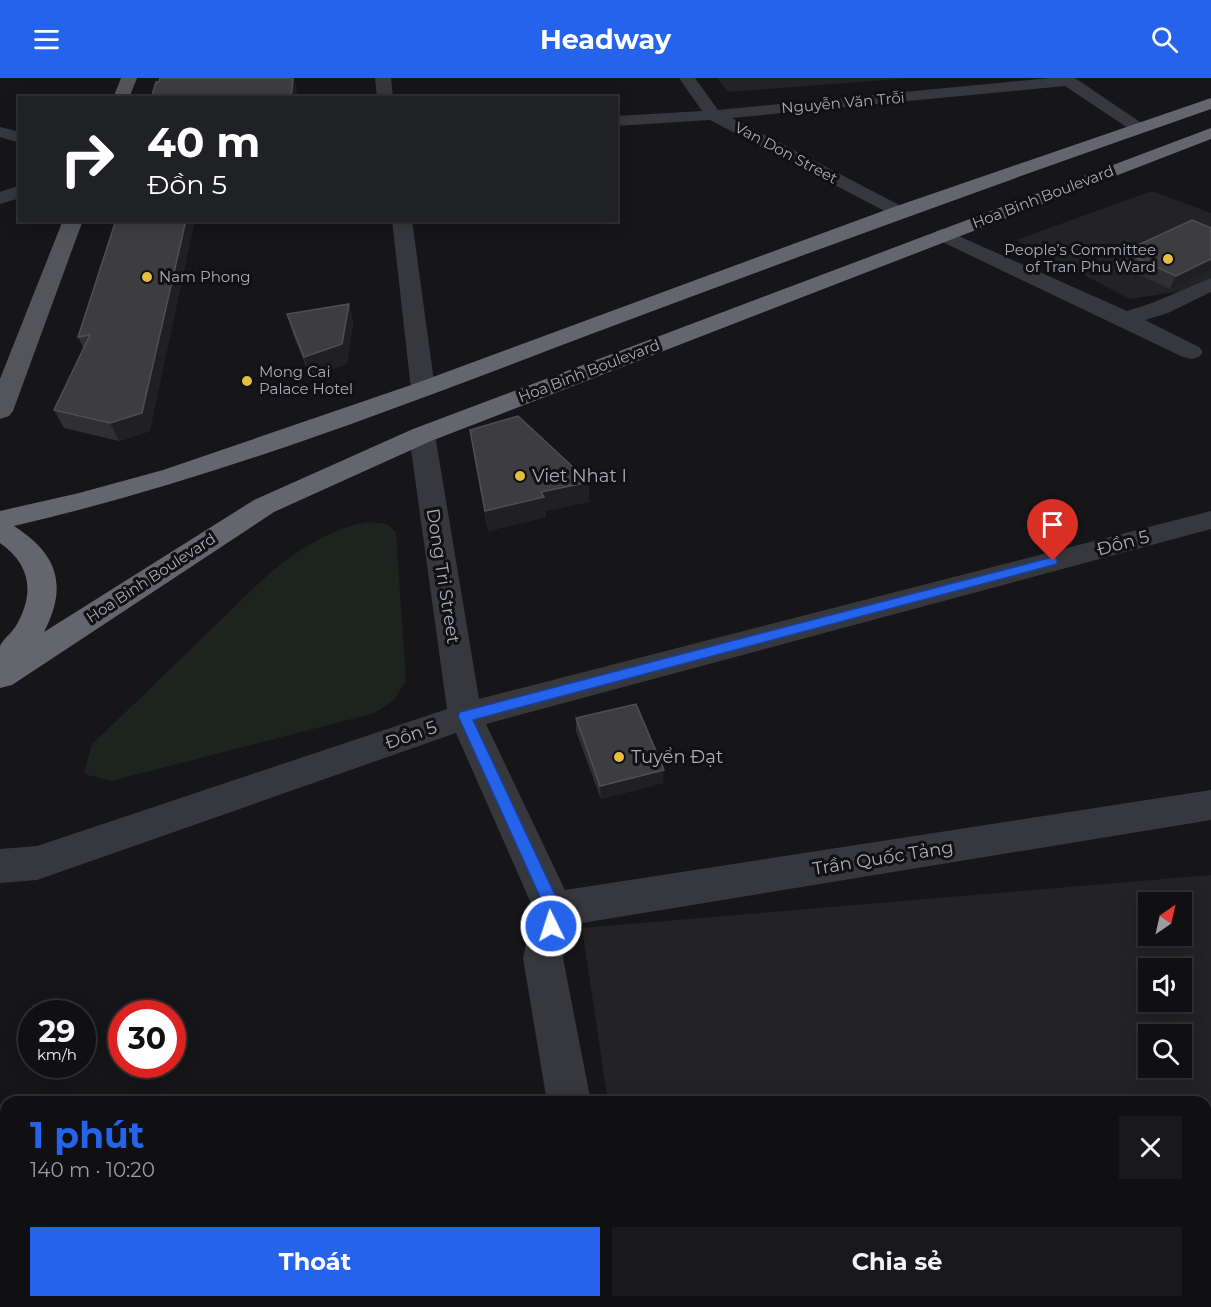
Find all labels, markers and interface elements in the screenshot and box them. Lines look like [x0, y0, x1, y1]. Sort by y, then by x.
icon: menu [30, 23, 63, 56]
text: Headway [540, 23, 671, 56]
icon: search [1148, 23, 1181, 56]
street label: Nguyễn Văn Trỗi [780, 88, 905, 117]
text: 40 m [147, 116, 260, 168]
street label: Van Don Street [732, 117, 841, 188]
icon: right [48, 120, 126, 198]
street label: Hoa Binh Boulevard [969, 161, 1116, 232]
text: Đồn 5 [147, 168, 227, 201]
place label: People’s Committee of Tran Phu Ward [1004, 240, 1156, 276]
marker: People’s Committee of Tran Phu Ward [1161, 252, 1175, 266]
place label: Nam Phong [159, 267, 251, 286]
marker: Nam Phong [140, 270, 154, 284]
street label: Hoa Binh Boulevard [515, 335, 662, 406]
place label: Mong Cai Palace Hotel [259, 362, 353, 398]
marker: Mong Cai Palace Hotel [240, 374, 254, 388]
place label: Viet Nhat I [532, 465, 627, 487]
marker: Viet Nhat I [513, 469, 527, 483]
pin [1027, 499, 1078, 561]
street label: Dong Tri Street [421, 507, 465, 645]
icon: arrive [1036, 508, 1069, 541]
street label: Đồn 5 [1094, 525, 1152, 561]
street label: Hoa Binh Boulevard [83, 529, 219, 626]
street label: Đồn 5 [382, 716, 440, 754]
place label: Tuyển Đạt [631, 746, 723, 768]
marker: Tuyển Đạt [612, 750, 626, 764]
street label: Trần Quốc Tảng [811, 836, 955, 880]
north arrow [1138, 892, 1192, 946]
map controls [1138, 892, 1192, 1078]
position arrow [519, 894, 583, 958]
button: sound [1138, 958, 1192, 1012]
speed limit sign: 30 [108, 1000, 186, 1078]
text: 29 [39, 1013, 75, 1050]
button: search [1138, 1024, 1192, 1078]
text: km/h [37, 1045, 77, 1064]
text: 1 phút [30, 1113, 144, 1157]
button: close [1119, 1116, 1182, 1179]
text: 140 m · 10:20 [30, 1158, 155, 1182]
button: Thoát [30, 1227, 600, 1296]
button: Chia sẻ [612, 1227, 1182, 1296]

